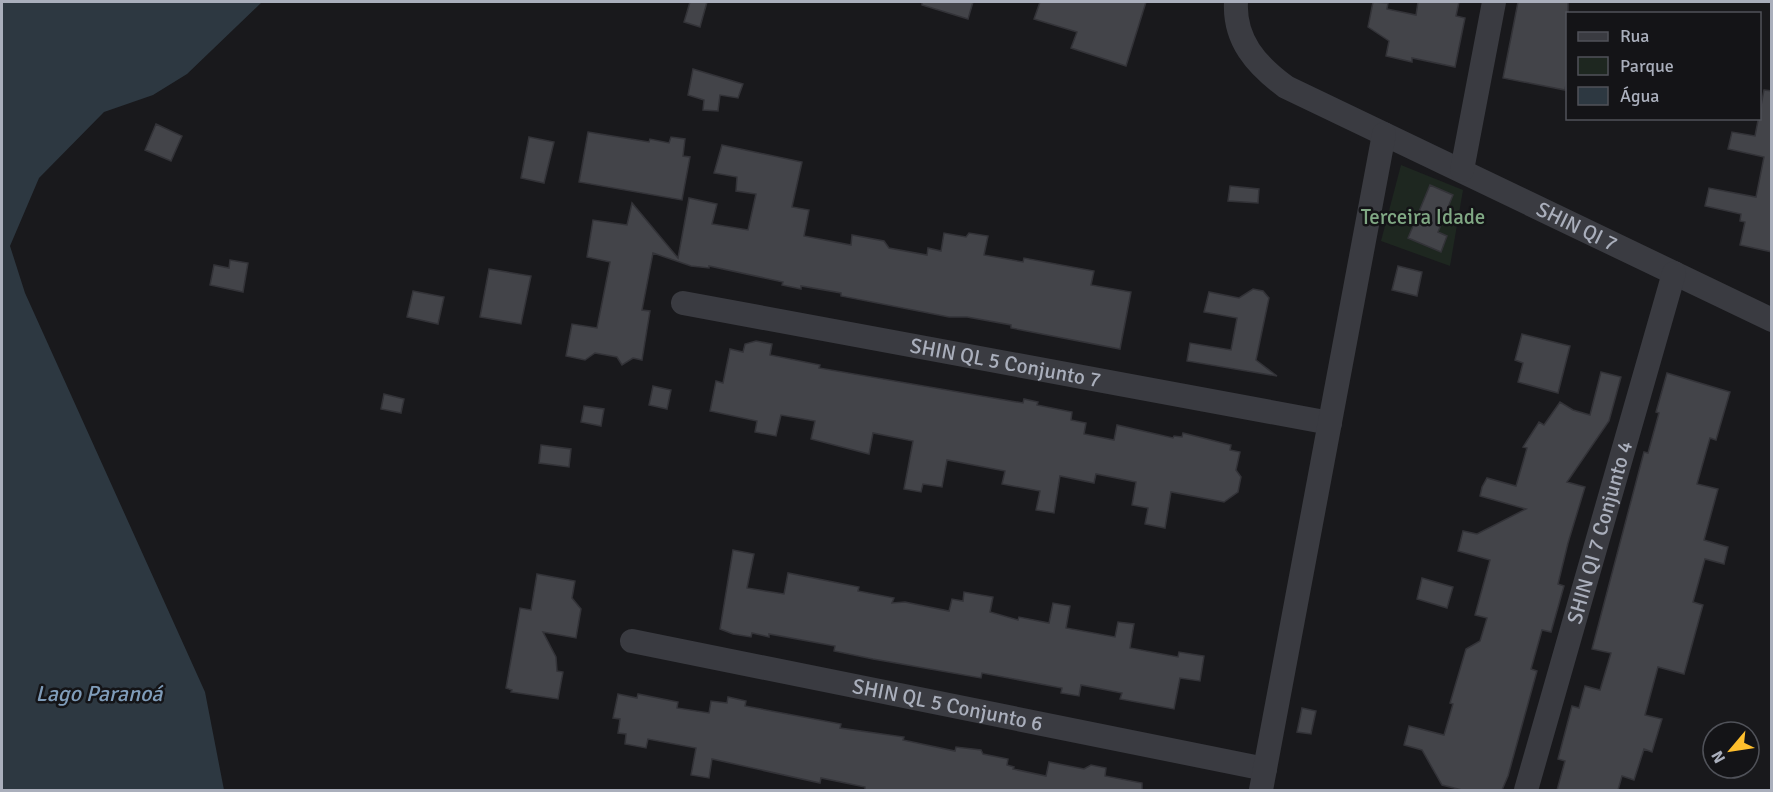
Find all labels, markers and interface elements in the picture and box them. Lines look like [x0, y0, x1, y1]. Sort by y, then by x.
legend [1566, 12, 1761, 120]
text: Rua [1620, 25, 1649, 47]
text: Parque [1620, 55, 1674, 77]
text: Água [1620, 85, 1659, 107]
street label: SHIN QI 7 [1532, 196, 1622, 257]
park label: Terceira Idade [1361, 204, 1485, 230]
street label: SHIN QL 5 Conjunto 7 [908, 332, 1103, 393]
street label: SHIN QI 7 Conjunto 4 [1561, 438, 1638, 627]
street label: SHIN QL 5 Conjunto 6 [850, 673, 1045, 737]
water label: Lago Paranoá [35, 680, 164, 707]
north arrow [1701, 720, 1761, 780]
text: N [1707, 747, 1730, 767]

